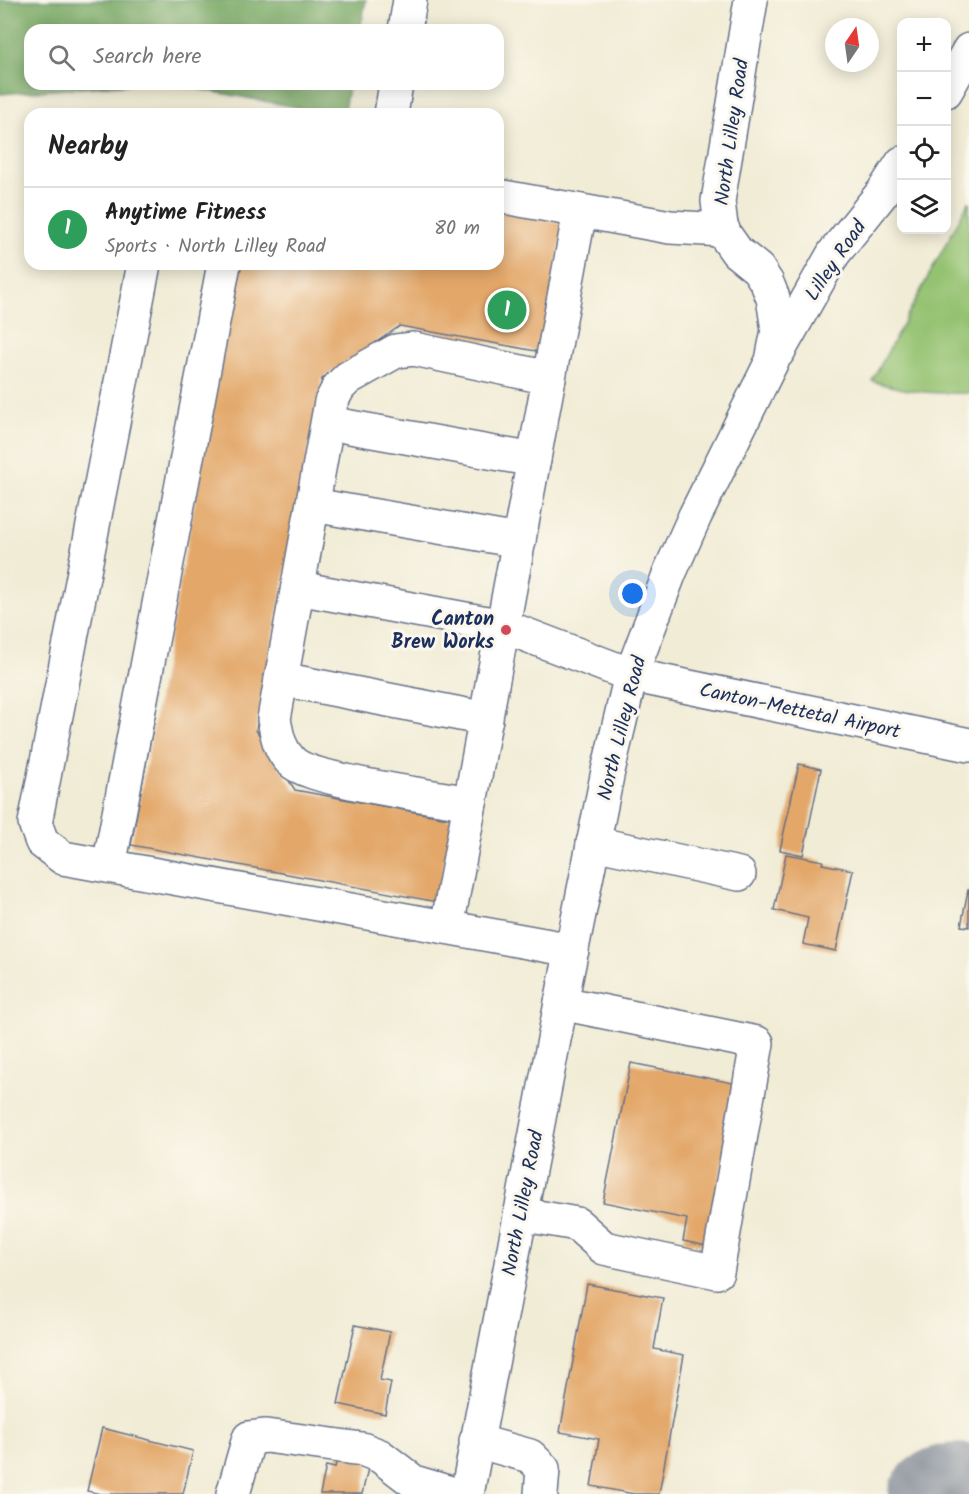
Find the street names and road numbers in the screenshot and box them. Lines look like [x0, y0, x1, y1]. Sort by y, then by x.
street label: North Lilley Road [707, 56, 759, 208]
street label: Lilley Road [798, 213, 876, 308]
street label: North Lilley Road [590, 652, 657, 804]
street label: Canton-Mettetal Airport [696, 675, 903, 749]
street label: North Lilley Road [494, 1127, 554, 1279]

